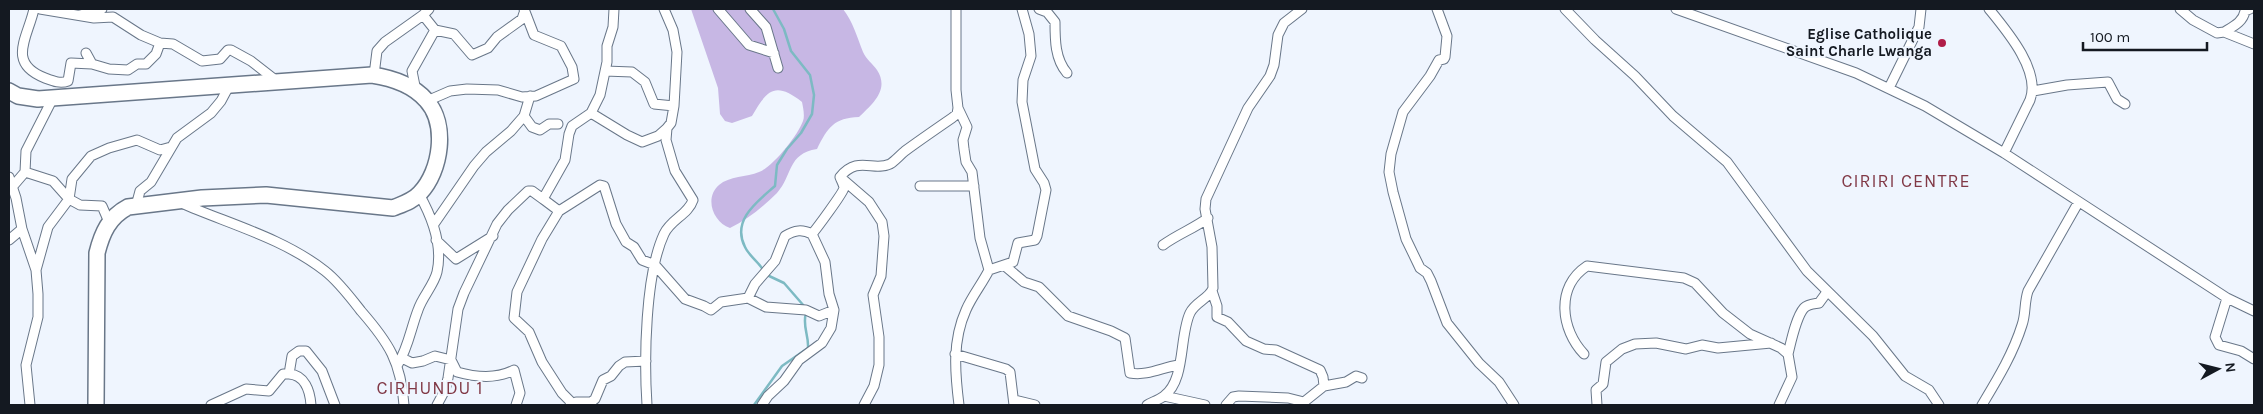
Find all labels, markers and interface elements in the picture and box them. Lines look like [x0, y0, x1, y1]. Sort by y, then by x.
scale bar [2083, 20, 2207, 52]
place label: Eglise Catholique Saint Charle Lwanga [1786, 25, 1932, 60]
text: 100 m [2090, 28, 2130, 46]
marker: Eglise Catholique Saint Charle Lwanga [1936, 37, 1948, 49]
district label: CIRIRI CENTRE [1841, 170, 1971, 192]
north arrow [2193, 344, 2243, 394]
text: N [2221, 361, 2239, 373]
district label: CIRHUNDU 1 [376, 377, 484, 399]

